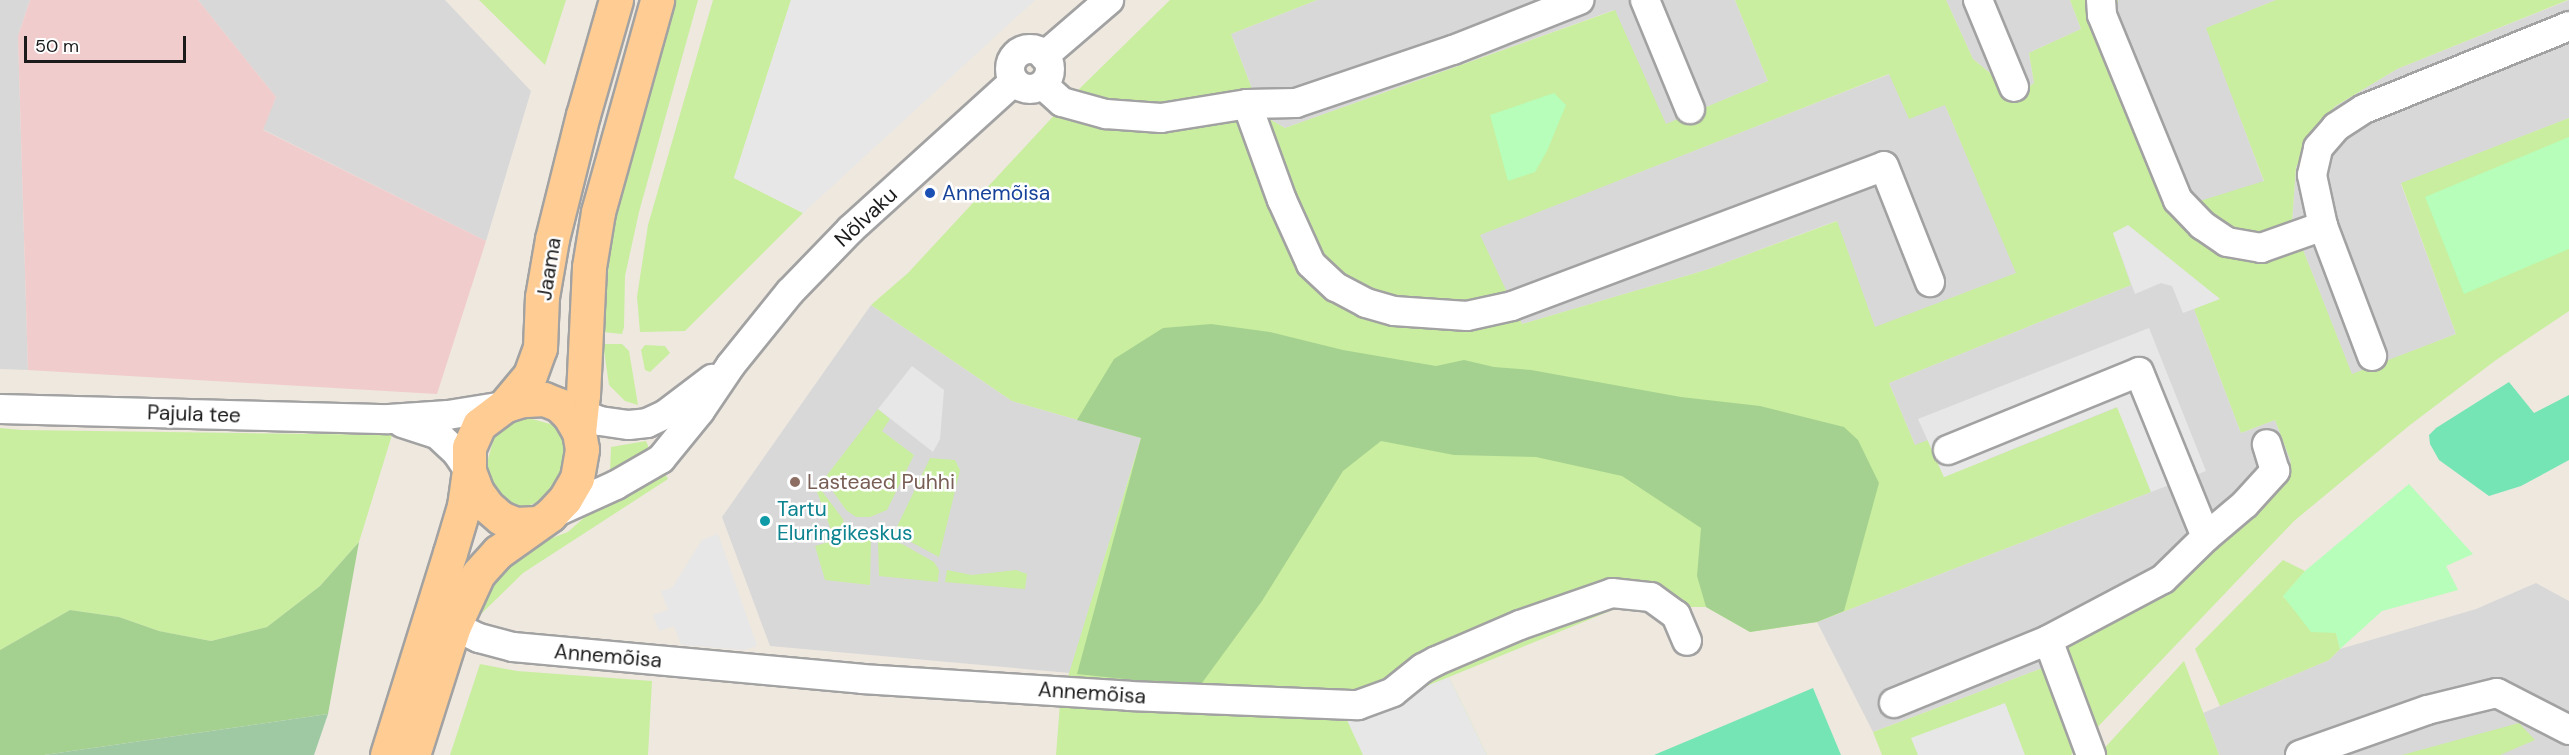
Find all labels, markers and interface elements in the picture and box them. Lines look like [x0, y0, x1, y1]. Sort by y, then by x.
scale bar [27, 24, 189, 62]
text: 50 m [35, 34, 79, 58]
place label: Annemõisa [942, 180, 1050, 206]
street label: Nõlvaku [830, 182, 902, 252]
marker: Annemõisa [923, 186, 937, 200]
street label: Jaama [532, 236, 566, 302]
street label: Pajula tee [147, 400, 241, 428]
place label: Lasteaed Puhhi [807, 469, 955, 495]
marker: Lasteaed Puhhi [788, 475, 802, 489]
place label: Tartu Eluringikeskus [777, 496, 913, 546]
marker: Tartu Eluringikeskus [758, 514, 772, 528]
street label: Annemõisa [553, 639, 663, 673]
street label: Annemõisa [1037, 677, 1147, 709]

